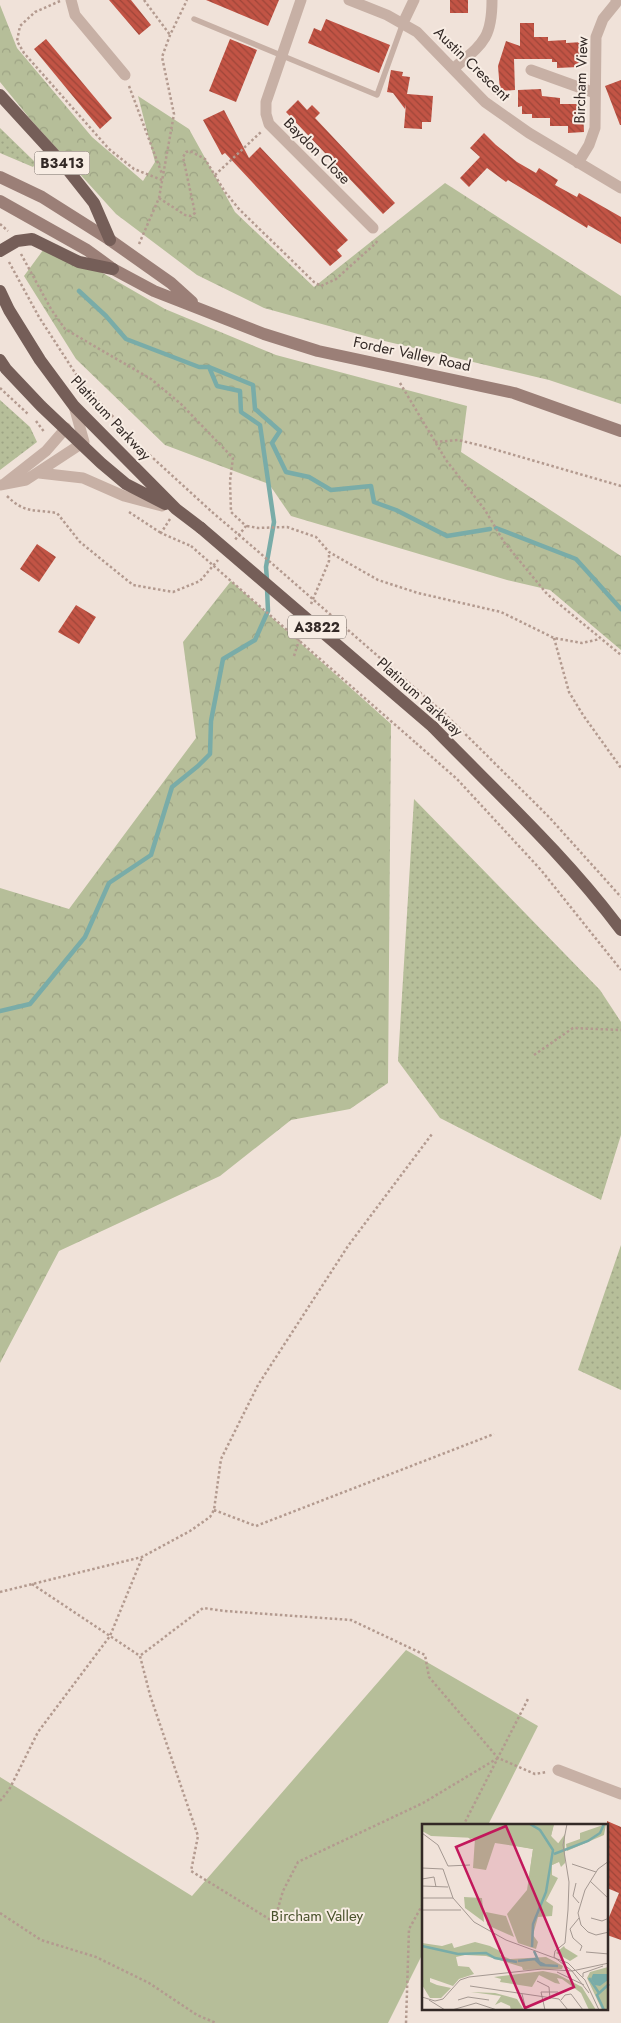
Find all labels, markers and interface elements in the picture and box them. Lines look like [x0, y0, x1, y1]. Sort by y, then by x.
street label: Austin Crescent [429, 22, 515, 106]
street label: Bircham View [568, 35, 594, 124]
street label: Baydon Close [278, 112, 356, 190]
road number: B3413 [34, 152, 90, 174]
street label: Forder Valley Road [351, 331, 473, 377]
street label: Platinum Parkway [66, 371, 157, 466]
road number: A3822 [288, 616, 346, 638]
street label: Platinum Parkway [372, 652, 468, 742]
inset map [422, 1824, 608, 2010]
park label: Bircham Valley [271, 1905, 364, 1927]

